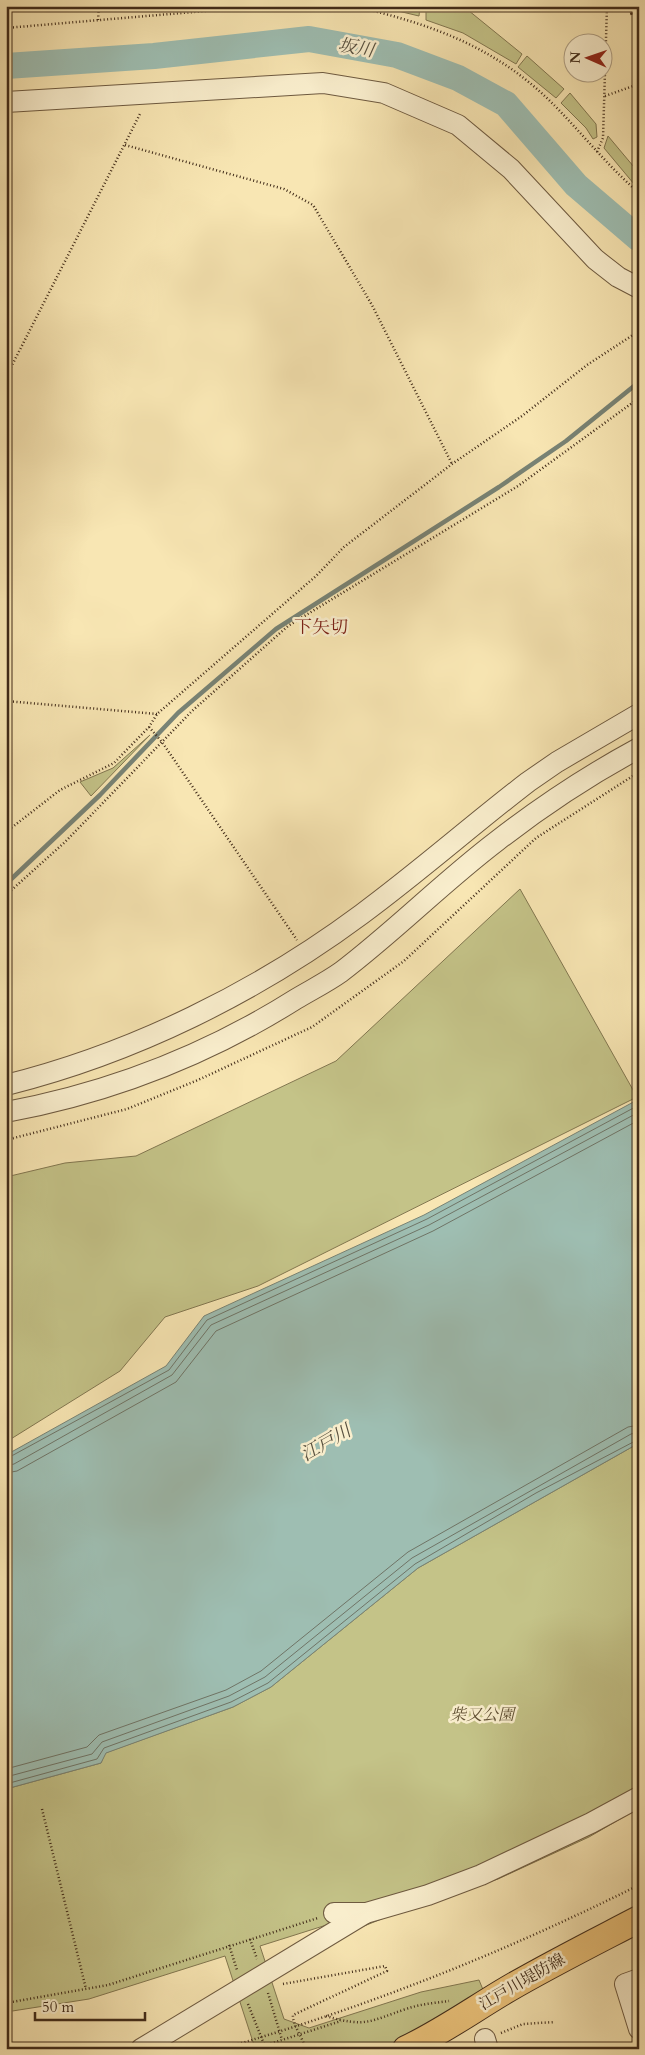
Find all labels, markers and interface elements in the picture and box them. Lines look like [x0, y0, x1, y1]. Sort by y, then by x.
north arrow [562, 32, 612, 82]
water label: 坂川 [336, 33, 378, 64]
text: N [566, 51, 585, 64]
district label: 下矢切 [294, 615, 348, 640]
water label: 江戸川 [296, 1418, 357, 1467]
park label: 柴又公園 [450, 1704, 517, 1726]
street label: 江戸川堤防線 [475, 1948, 569, 2016]
scale bar [35, 1990, 145, 2022]
text: 50 m [42, 1997, 74, 2017]

